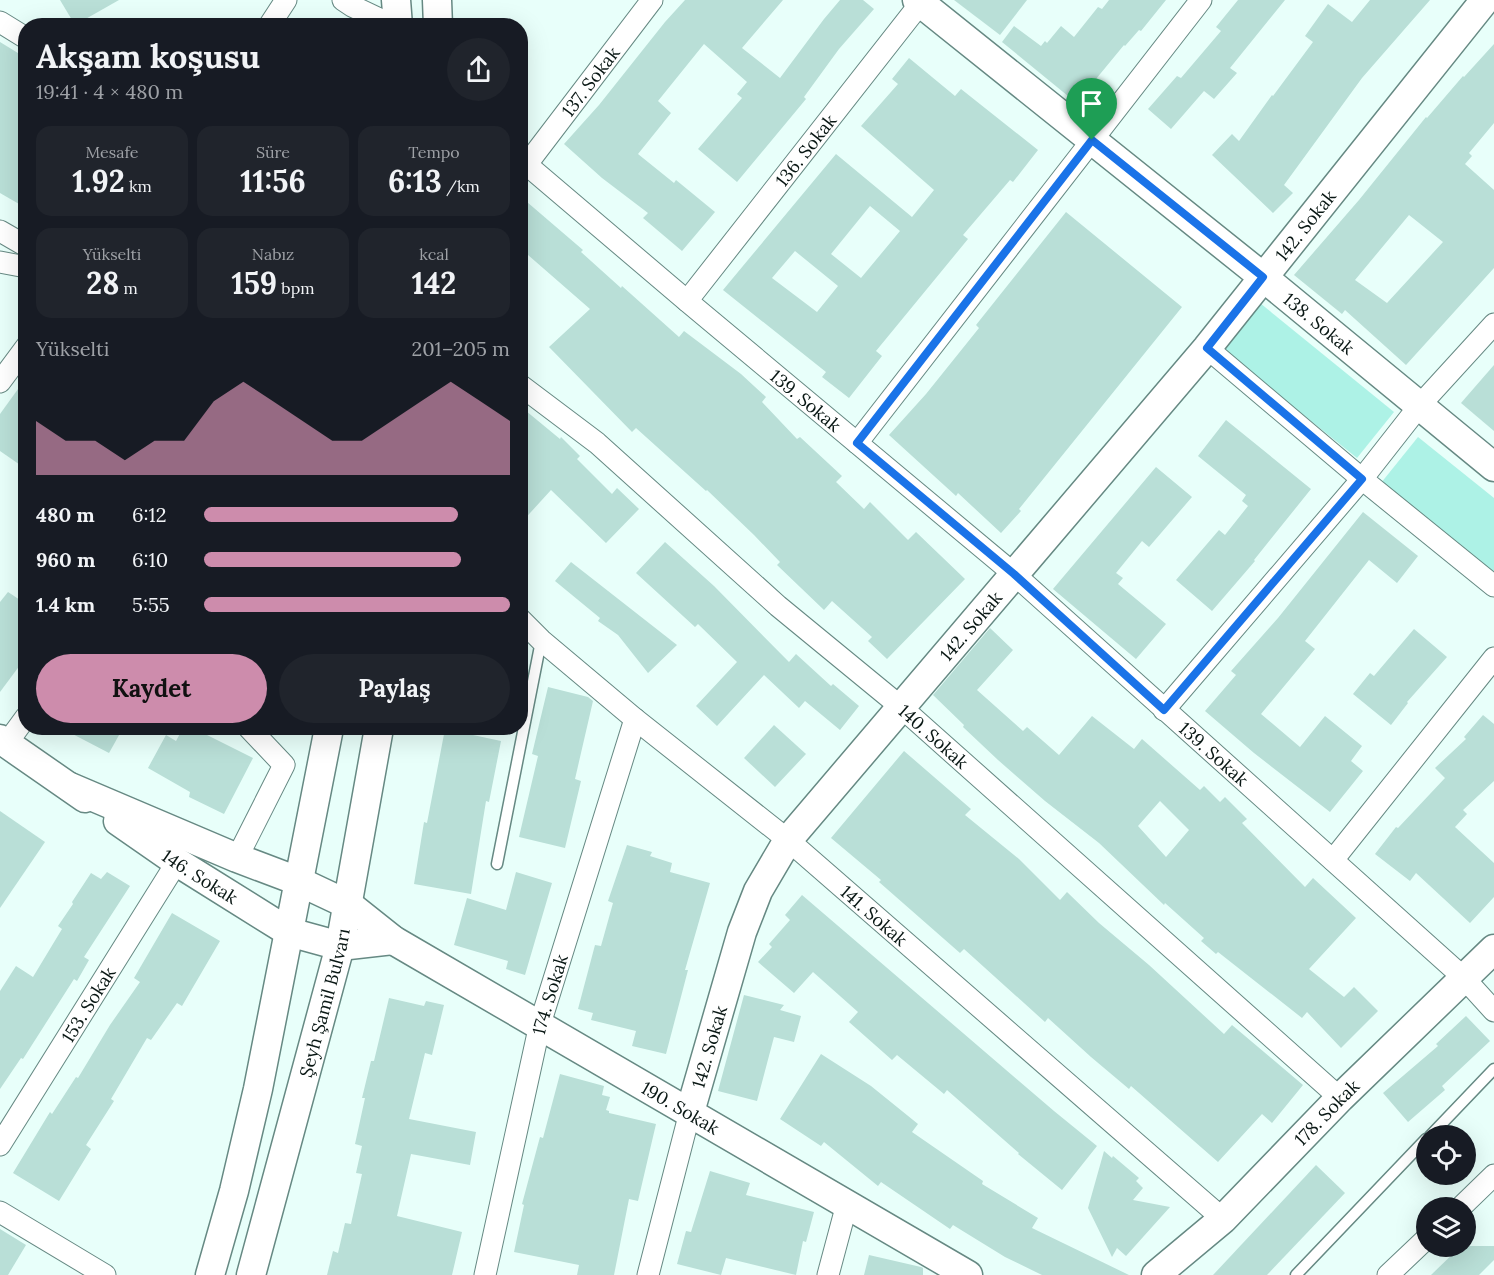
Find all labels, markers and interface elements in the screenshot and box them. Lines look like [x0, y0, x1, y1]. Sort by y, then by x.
text: Akşam koşusu [36, 35, 260, 77]
button: share [447, 38, 510, 101]
street label: 137. Sokak [556, 41, 624, 121]
pin [1066, 78, 1117, 140]
text: 19:41 · 4 × 480 m [36, 79, 183, 104]
icon: arrive [1075, 87, 1108, 120]
street label: 136. Sokak [770, 109, 841, 191]
text: Mesafe [86, 142, 138, 162]
text: Süre [256, 142, 290, 162]
text: Tempo [408, 142, 460, 162]
text: 1.92 [72, 162, 125, 200]
text: 11:56 [240, 162, 306, 200]
text: 6:13 [388, 162, 442, 200]
text: km [125, 176, 152, 196]
text: /km [442, 176, 480, 196]
street label: 142. Sokak [1270, 185, 1341, 265]
text: Yükselti [83, 244, 141, 264]
text: Nabız [252, 244, 294, 264]
text: kcal [419, 244, 449, 264]
text: 28 [86, 264, 119, 302]
text: 159 [231, 264, 277, 302]
text: 142 [412, 264, 456, 302]
text: m [119, 278, 138, 298]
text: bpm [277, 278, 315, 298]
street label: 138. Sokak [1279, 287, 1360, 359]
text: Yükselti [36, 336, 109, 361]
text: 201–205 m [411, 336, 510, 361]
street label: 139. Sokak [766, 364, 846, 437]
text: 480 m [36, 502, 95, 527]
text: 6:12 [132, 502, 167, 527]
text: 960 m [36, 547, 95, 572]
text: 6:10 [132, 547, 168, 572]
street label: 142. Sokak [934, 586, 1007, 665]
text: 1.4 km [36, 592, 95, 617]
text: 5:55 [132, 592, 170, 617]
button: Kaydet [36, 654, 267, 723]
button: Paylaş [279, 654, 510, 723]
street label: 140. Sokak [894, 699, 974, 774]
street label: 139. Sokak [1175, 717, 1254, 791]
street label: 146. Sokak [158, 844, 243, 909]
street label: 141. Sokak [836, 880, 913, 951]
street label: Şeyh Şamil Bulvarı [294, 927, 354, 1080]
street label: 174. Sokak [527, 951, 573, 1037]
street label: 153. Sokak [56, 962, 120, 1046]
street label: 142. Sokak [686, 1003, 732, 1090]
street label: 178. Sokak [1289, 1074, 1364, 1150]
street label: 190. Sokak [637, 1076, 724, 1139]
map controls [1416, 1125, 1476, 1257]
button: locate [1416, 1125, 1476, 1185]
button: layers [1416, 1197, 1476, 1257]

